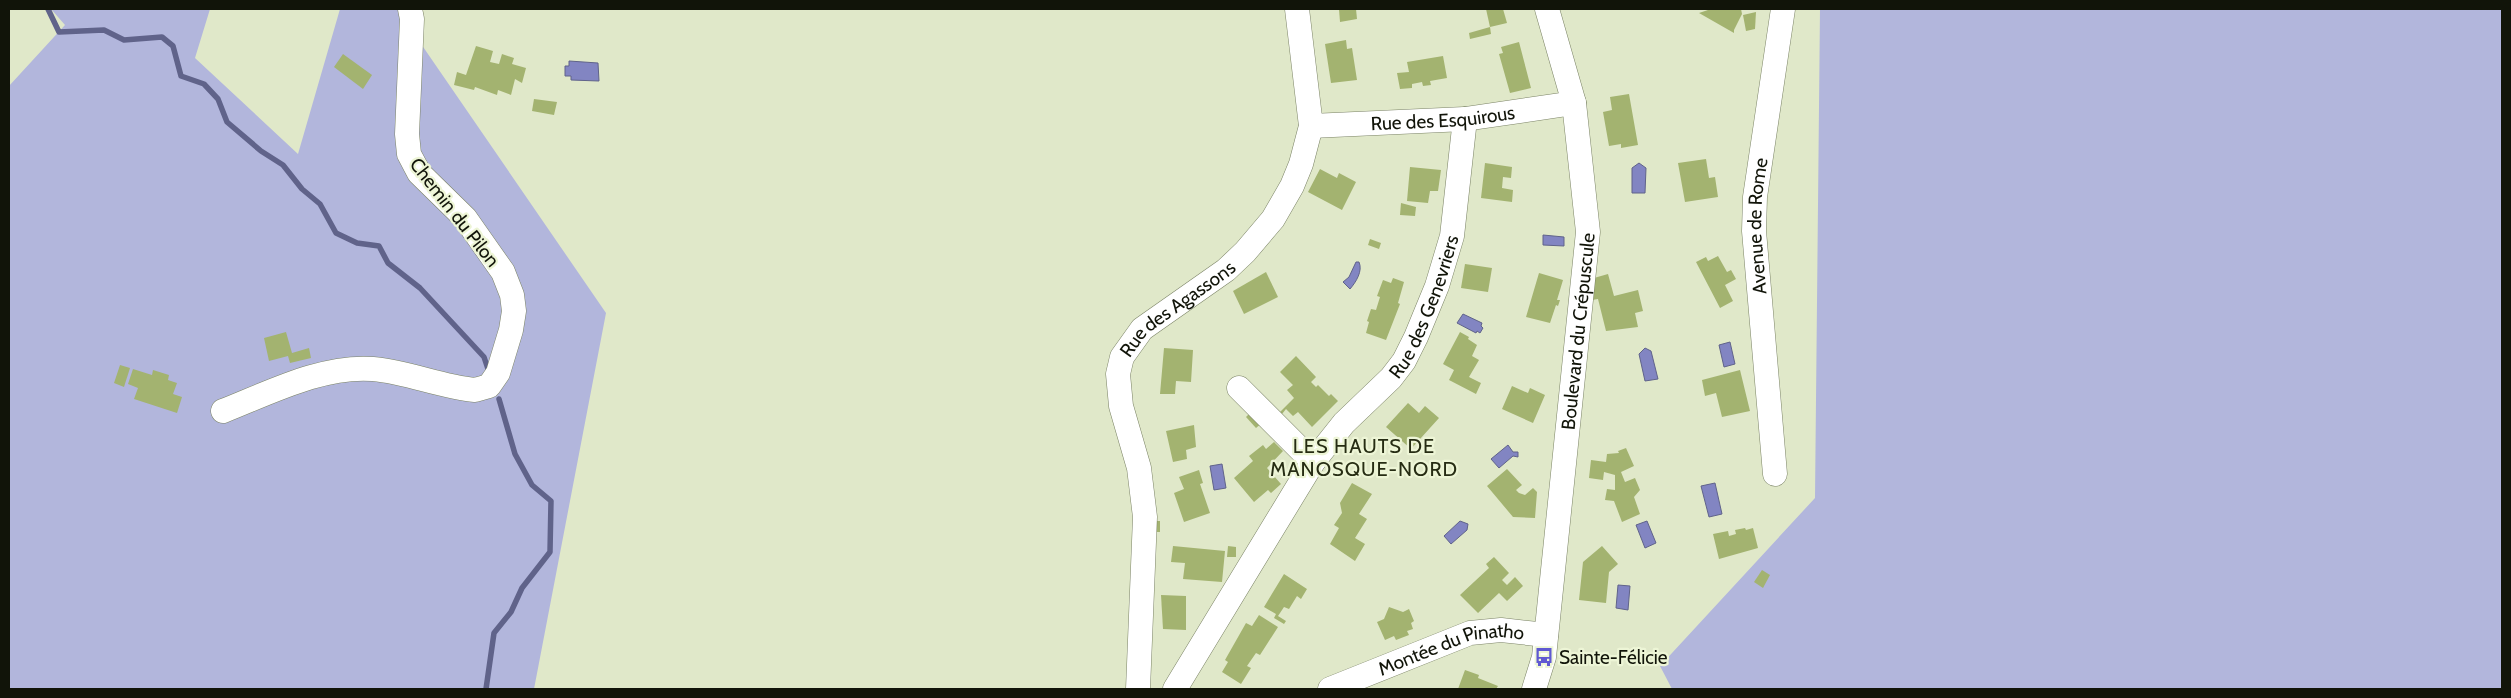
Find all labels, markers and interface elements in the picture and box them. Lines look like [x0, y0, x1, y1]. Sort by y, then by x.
street label: Rue des Esquirous [1370, 101, 1516, 135]
street label: Chemin du Pilon [405, 153, 504, 272]
street label: Avenue de Rome [1743, 156, 1773, 295]
street label: Boulevard du Crépuscule [1557, 231, 1600, 431]
street label: Rue des Genevriers [1384, 232, 1464, 383]
street label: Rue des Agassons [1115, 256, 1241, 361]
district label: LES HAUTS DE MANOSQUE-NORD [1270, 434, 1458, 481]
street label: Montée du Pinatho [1375, 619, 1525, 681]
bus stop icon: Sainte-Félicie [1533, 646, 1555, 668]
place label: Sainte-Félicie [1559, 646, 1668, 669]

